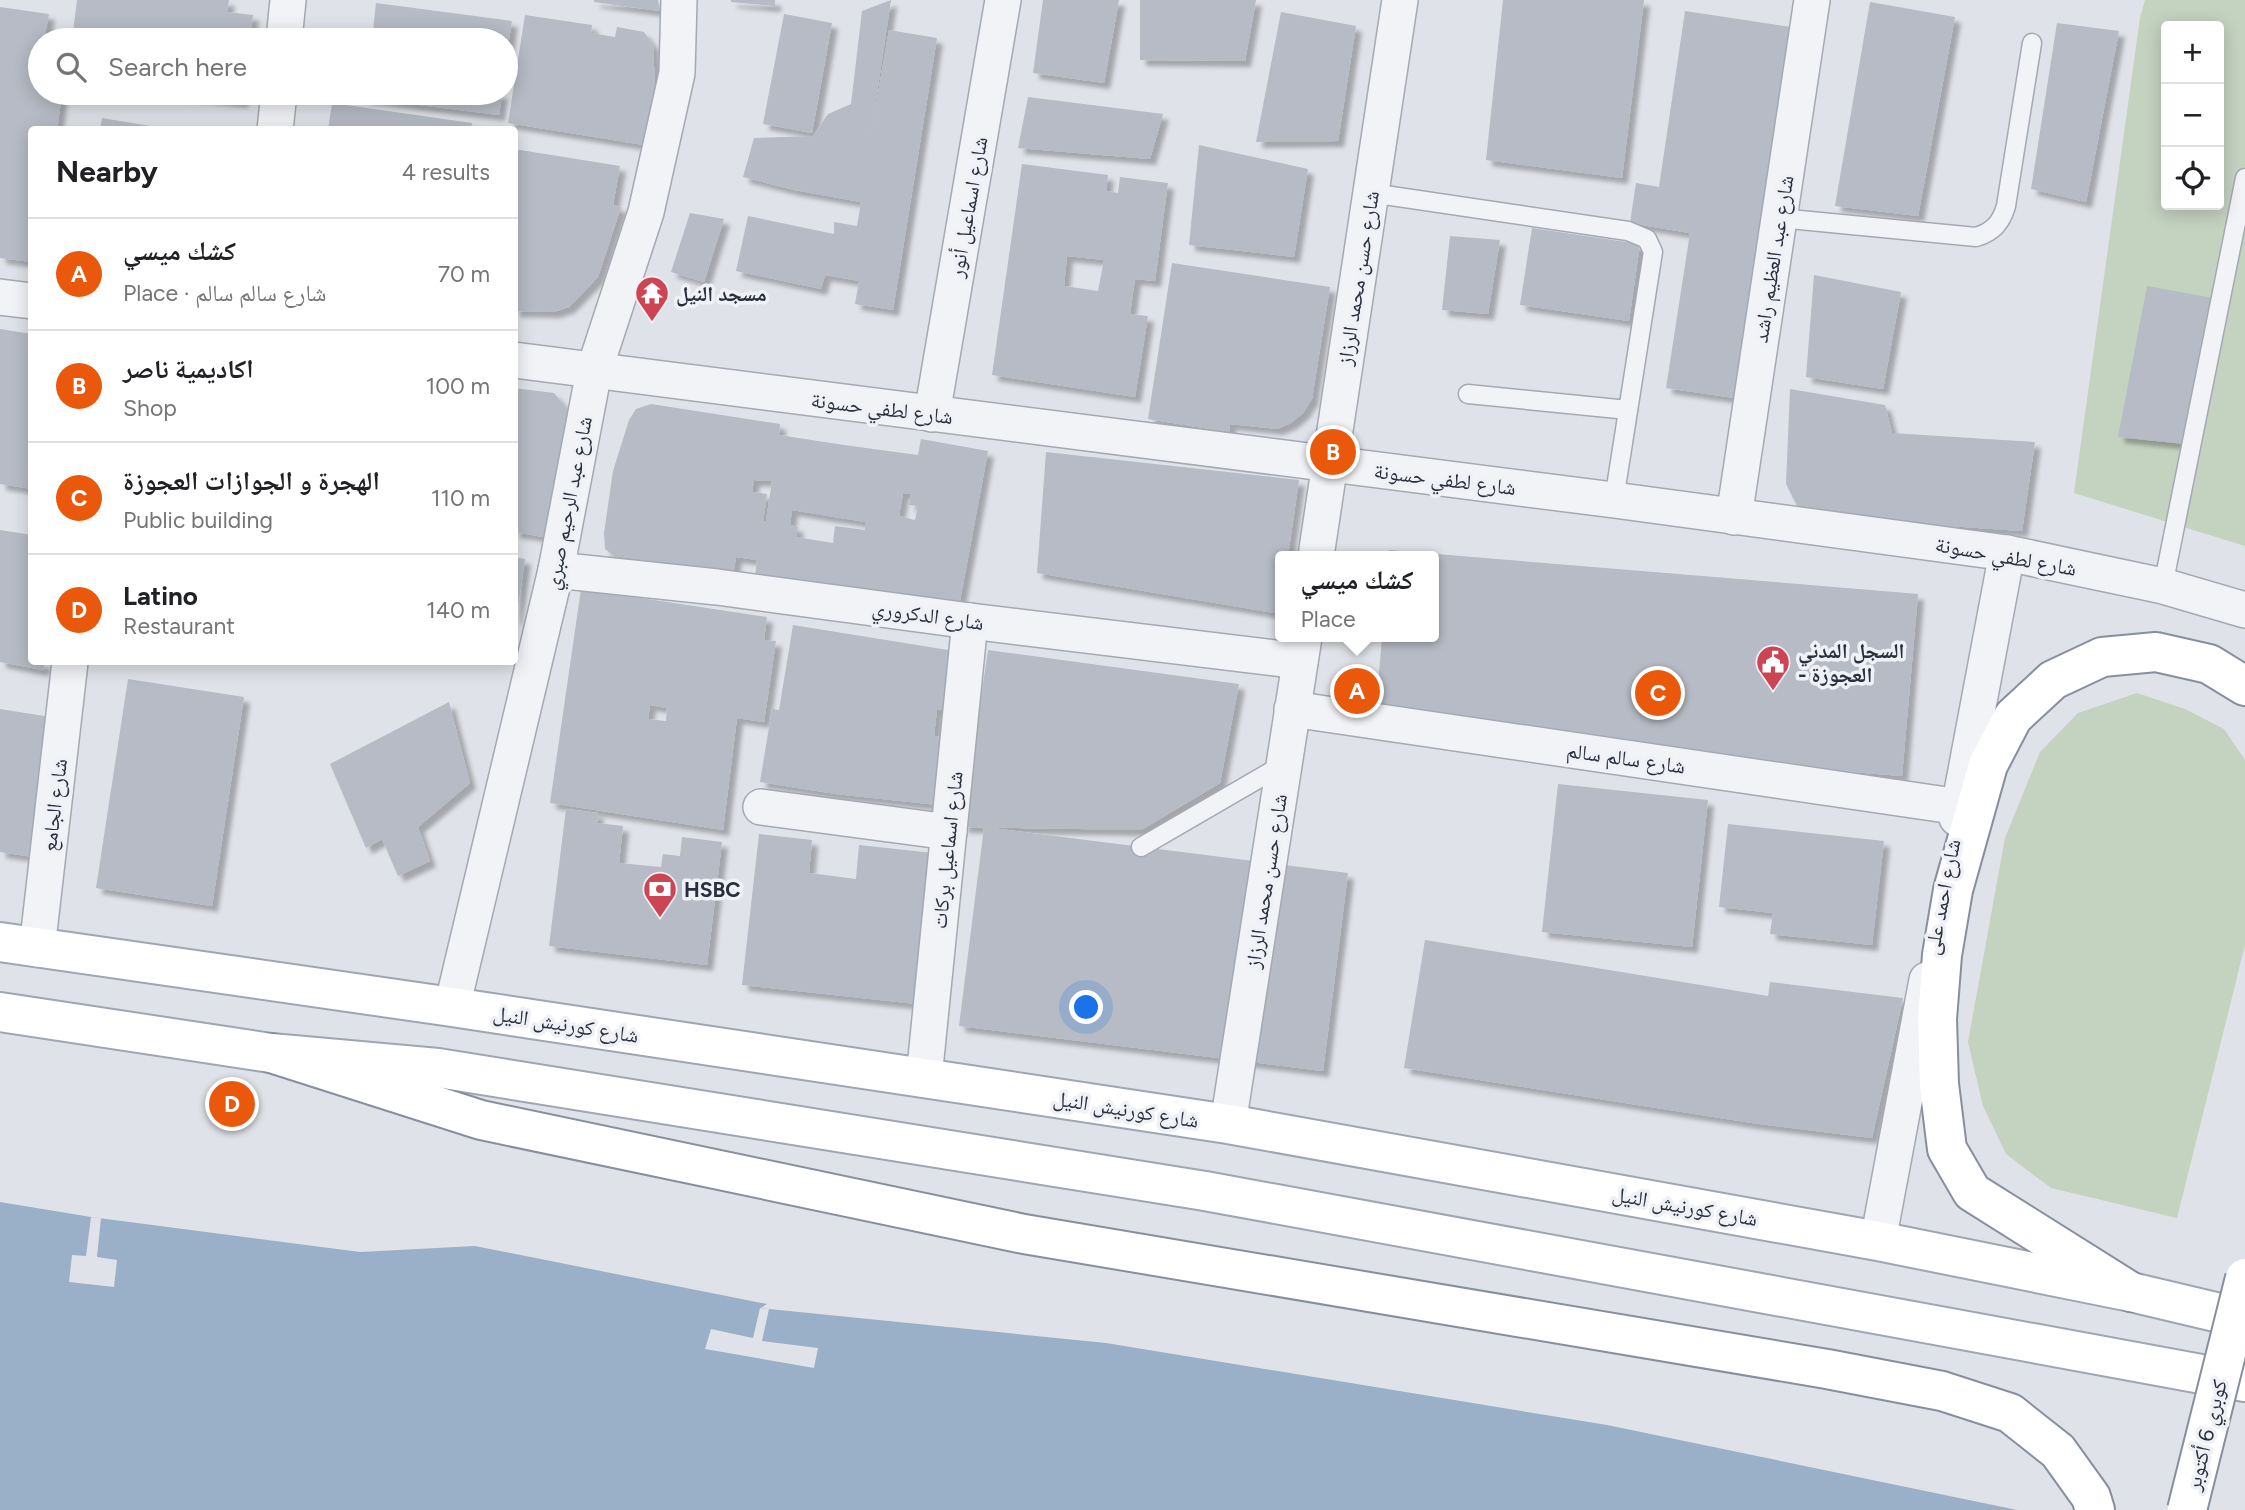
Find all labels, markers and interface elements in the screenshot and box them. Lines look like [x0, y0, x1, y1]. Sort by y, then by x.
map controls [2161, 21, 2224, 210]
button: + [2161, 21, 2224, 84]
search box [28, 28, 518, 105]
icon: search [52, 48, 90, 86]
text: Search here [108, 51, 247, 83]
button: − [2161, 84, 2224, 147]
street label: شارع اسماعيل أنور [943, 135, 994, 280]
button: locate [2161, 147, 2224, 210]
text: Nearby [56, 153, 158, 190]
text: 4 results [402, 158, 490, 186]
street label: شارع عبد العظيم راشد [1747, 174, 1801, 345]
street label: شارع حسن محمد الرزاز [1332, 189, 1385, 368]
text: كشك ميسي [123, 235, 236, 267]
text: A [71, 260, 87, 288]
text: 70 m [438, 260, 490, 288]
temple icon: مسجد النيل [633, 274, 671, 323]
text: Place · شارع سالم سالم [123, 279, 326, 307]
place label: مسجد النيل [676, 281, 767, 307]
text: اكاديمية ناصر [123, 353, 254, 385]
text: B [72, 372, 86, 400]
text: 100 m [426, 372, 490, 400]
street label: شارع لطفي حسونة [809, 387, 954, 433]
text: Shop [123, 394, 177, 422]
street label: شارع عبد الرحيم صبري [539, 414, 601, 593]
pin: B [1310, 426, 1356, 478]
street label: شارع لطفي حسونة [1372, 458, 1517, 504]
text: الهجرة و الجوازات العجوزة [123, 465, 380, 497]
text: C [71, 484, 87, 512]
text: 110 m [431, 484, 490, 512]
text: Public building [123, 506, 273, 534]
street label: شارع لطفي حسونة [1933, 531, 2079, 585]
popup [1275, 551, 1439, 642]
text: كشك ميسي [1301, 564, 1413, 596]
text: Latino [123, 580, 198, 612]
street label: شارع الدكروري [870, 595, 986, 640]
text: D [71, 596, 87, 624]
text: 140 m [426, 596, 490, 624]
text: Place [1301, 605, 1356, 633]
text: Restaurant [123, 612, 235, 640]
place label: السجل المدني - العجوزة [1798, 638, 1905, 687]
public building icon: السجل المدني - العجوزة [1754, 643, 1792, 692]
pin: A [1334, 665, 1380, 717]
pin: C [1635, 667, 1681, 719]
street label: شارع سالم سالم [1565, 737, 1687, 781]
street label: شارع الجامع [36, 757, 73, 853]
street label: شارع اسماعيل بركات [926, 770, 969, 930]
street label: شارع حسن محمد الرزاز [1240, 792, 1293, 971]
street label: شارع احمد على [1919, 837, 1966, 957]
bank icon: HSBC [641, 870, 679, 919]
place label: HSBC [684, 877, 741, 902]
your location [1069, 990, 1103, 1024]
street label: شارع كورنيش النيل [491, 1000, 641, 1049]
pin: D [209, 1078, 255, 1130]
street label: شارع كورنيش النيل [1051, 1085, 1201, 1134]
street label: شارع كورنيش النيل [1610, 1181, 1760, 1232]
street label: كوبري 6 أكتوبر [2180, 1377, 2236, 1495]

